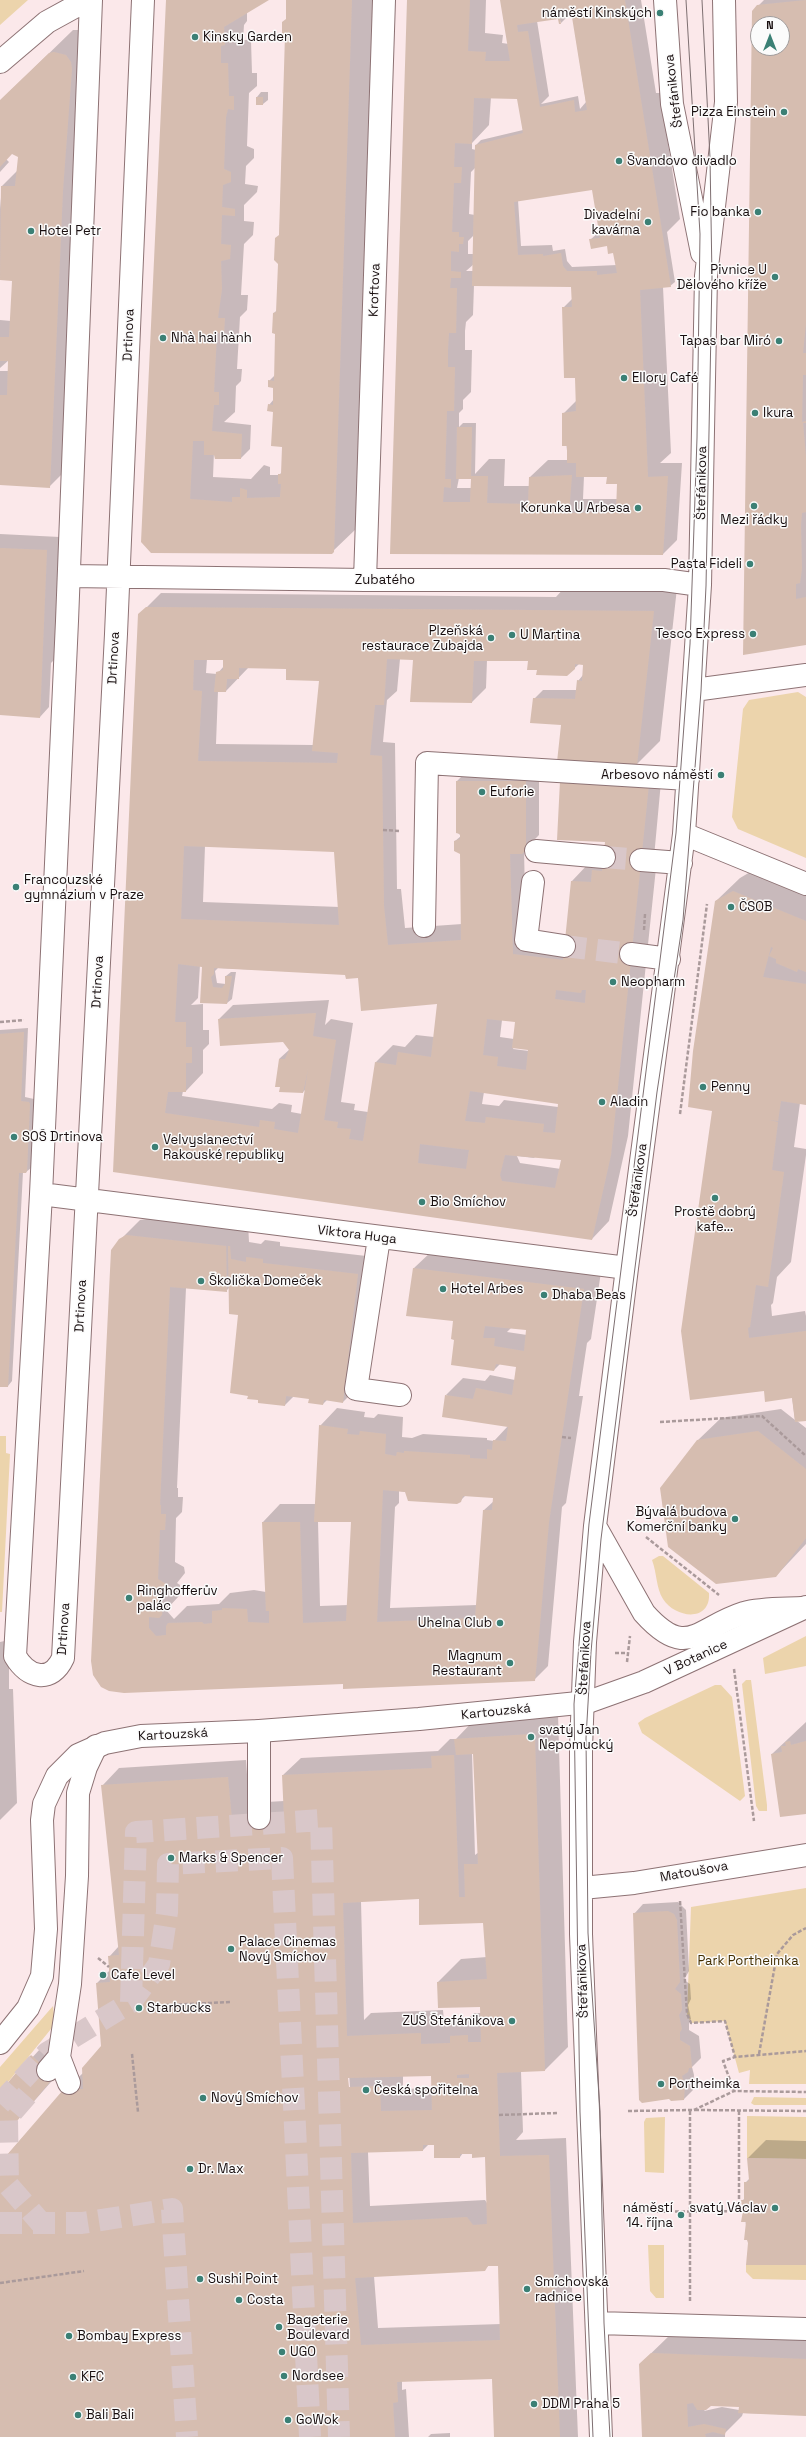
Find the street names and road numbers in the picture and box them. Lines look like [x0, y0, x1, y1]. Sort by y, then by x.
street label: Štefánikova [662, 53, 686, 129]
street label: Kroftova [366, 263, 384, 317]
street label: Drtinova [120, 308, 138, 362]
street label: Štefánikova [694, 446, 710, 520]
street label: Zubatého [355, 572, 415, 588]
street label: Drtinova [105, 631, 123, 685]
street label: Drtinova [89, 955, 107, 1009]
street label: Štefánikova [625, 1142, 651, 1218]
street label: Viktora Huga [316, 1222, 398, 1248]
street label: Drtinova [72, 1279, 90, 1333]
street label: Drtinova [54, 1602, 74, 1656]
street label: Štefánikova [575, 1621, 595, 1695]
street label: V Botanice [662, 1637, 730, 1679]
street label: Kartouzská [460, 1701, 532, 1723]
street label: Kartouzská [138, 1725, 208, 1745]
street label: Matoušova [659, 1858, 729, 1886]
street label: Štefánikova [574, 1944, 592, 2018]

